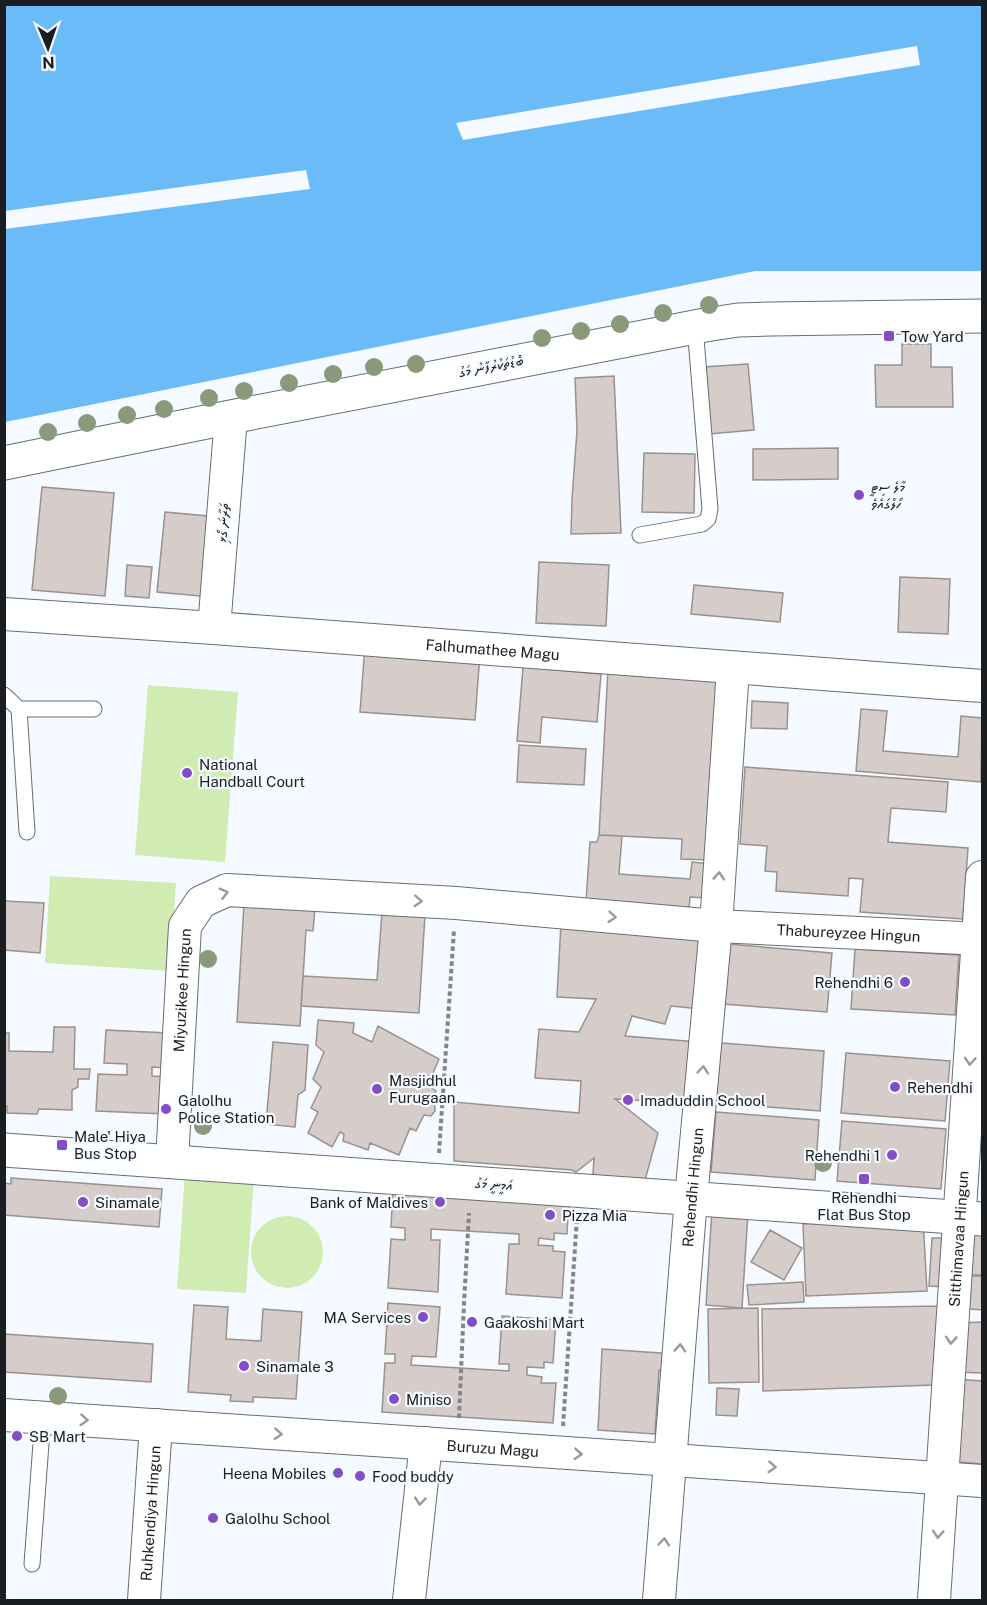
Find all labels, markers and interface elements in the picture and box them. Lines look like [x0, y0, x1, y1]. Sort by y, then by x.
north arrow [18, 18, 78, 78]
text: N [42, 53, 55, 72]
place label: Tow Yard [901, 328, 964, 345]
marker: Tow Yard [882, 329, 896, 343]
street label: ބޮޑުތަކުރުފާނު މަގު [456, 351, 525, 381]
place label: މާލެ ސިޓީ ހޯލްގައެވެ [870, 478, 906, 512]
marker: މާލެ ސިޓީ ހޯލްގައެވެ [852, 488, 866, 502]
street label: ތަރާނަ ގޯޅި [213, 502, 235, 544]
street label: Falhumathee Magu [425, 636, 560, 663]
place label: National Handball Court [199, 756, 305, 790]
marker: National Handball Court [180, 766, 194, 780]
one-way arrow [713, 871, 726, 880]
one-way arrow [219, 888, 229, 901]
one-way arrow [414, 894, 423, 907]
one-way arrow [608, 910, 617, 923]
street label: Thabureyzee Hingun [776, 920, 921, 944]
street label: Miyuzikee Hingun [170, 928, 193, 1053]
place label: Rehendhi 6 [814, 974, 893, 991]
marker: Rehendhi 6 [898, 975, 912, 989]
one-way arrow [964, 1057, 977, 1066]
one-way arrow [696, 1065, 709, 1074]
place label: Masjidhul Furugaan [389, 1072, 457, 1106]
place label: Rehendhi [907, 1079, 973, 1096]
marker: Rehendhi [888, 1080, 902, 1094]
marker: Masjidhul Furugaan [370, 1082, 384, 1096]
place label: Galolhu Police Station [178, 1092, 274, 1126]
place label: Imaduddin School [640, 1092, 766, 1109]
marker: Imaduddin School [621, 1093, 635, 1107]
marker: Galolhu Police Station [159, 1102, 173, 1116]
street label: Rehendhi Hingun [679, 1127, 706, 1248]
place label: Male' Hiya Bus Stop [74, 1128, 146, 1162]
marker: Male' Hiya Bus Stop [55, 1138, 69, 1152]
place label: Rehendhi 1 [805, 1147, 880, 1164]
marker: Rehendhi 1 [885, 1148, 899, 1162]
street label: Sitthimavaa Hingun [945, 1170, 971, 1307]
marker: Rehendhi Flat Bus Stop [857, 1172, 871, 1186]
street label: އަމީނީ މަގު [473, 1174, 514, 1196]
place label: Rehendhi Flat Bus Stop [817, 1189, 911, 1223]
place label: Sinamale [95, 1194, 160, 1211]
place label: Bank of Maldives [309, 1194, 428, 1211]
marker: Sinamale [76, 1195, 90, 1209]
marker: Bank of Maldives [433, 1195, 447, 1209]
place label: Pizza Mia [562, 1207, 627, 1224]
marker: Pizza Mia [543, 1208, 557, 1222]
place label: MA Services [323, 1309, 411, 1326]
marker: MA Services [416, 1310, 430, 1324]
place label: Gaakoshi Mart [484, 1314, 585, 1331]
marker: Gaakoshi Mart [465, 1315, 479, 1329]
one-way arrow [945, 1335, 958, 1344]
one-way arrow [673, 1343, 686, 1352]
place label: Sinamale 3 [256, 1358, 334, 1375]
marker: Sinamale 3 [237, 1359, 251, 1373]
place label: Miniso [406, 1391, 452, 1408]
marker: Miniso [387, 1392, 401, 1406]
one-way arrow [79, 1413, 88, 1426]
one-way arrow [274, 1427, 283, 1440]
place label: SB Mart [29, 1428, 86, 1445]
marker: SB Mart [10, 1429, 24, 1443]
street label: Buruzu Magu [446, 1436, 540, 1460]
street label: Ruhkendiya Hingun [137, 1445, 163, 1582]
one-way arrow [573, 1447, 582, 1460]
one-way arrow [768, 1460, 777, 1473]
place label: Heena Mobiles [222, 1465, 326, 1482]
marker: Heena Mobiles [331, 1466, 345, 1480]
place label: Food buddy [372, 1468, 454, 1485]
marker: Food buddy [353, 1469, 367, 1483]
one-way arrow [414, 1497, 426, 1506]
place label: Galolhu School [225, 1510, 331, 1527]
marker: Galolhu School [206, 1511, 220, 1525]
one-way arrow [932, 1530, 945, 1539]
one-way arrow [657, 1538, 670, 1547]

